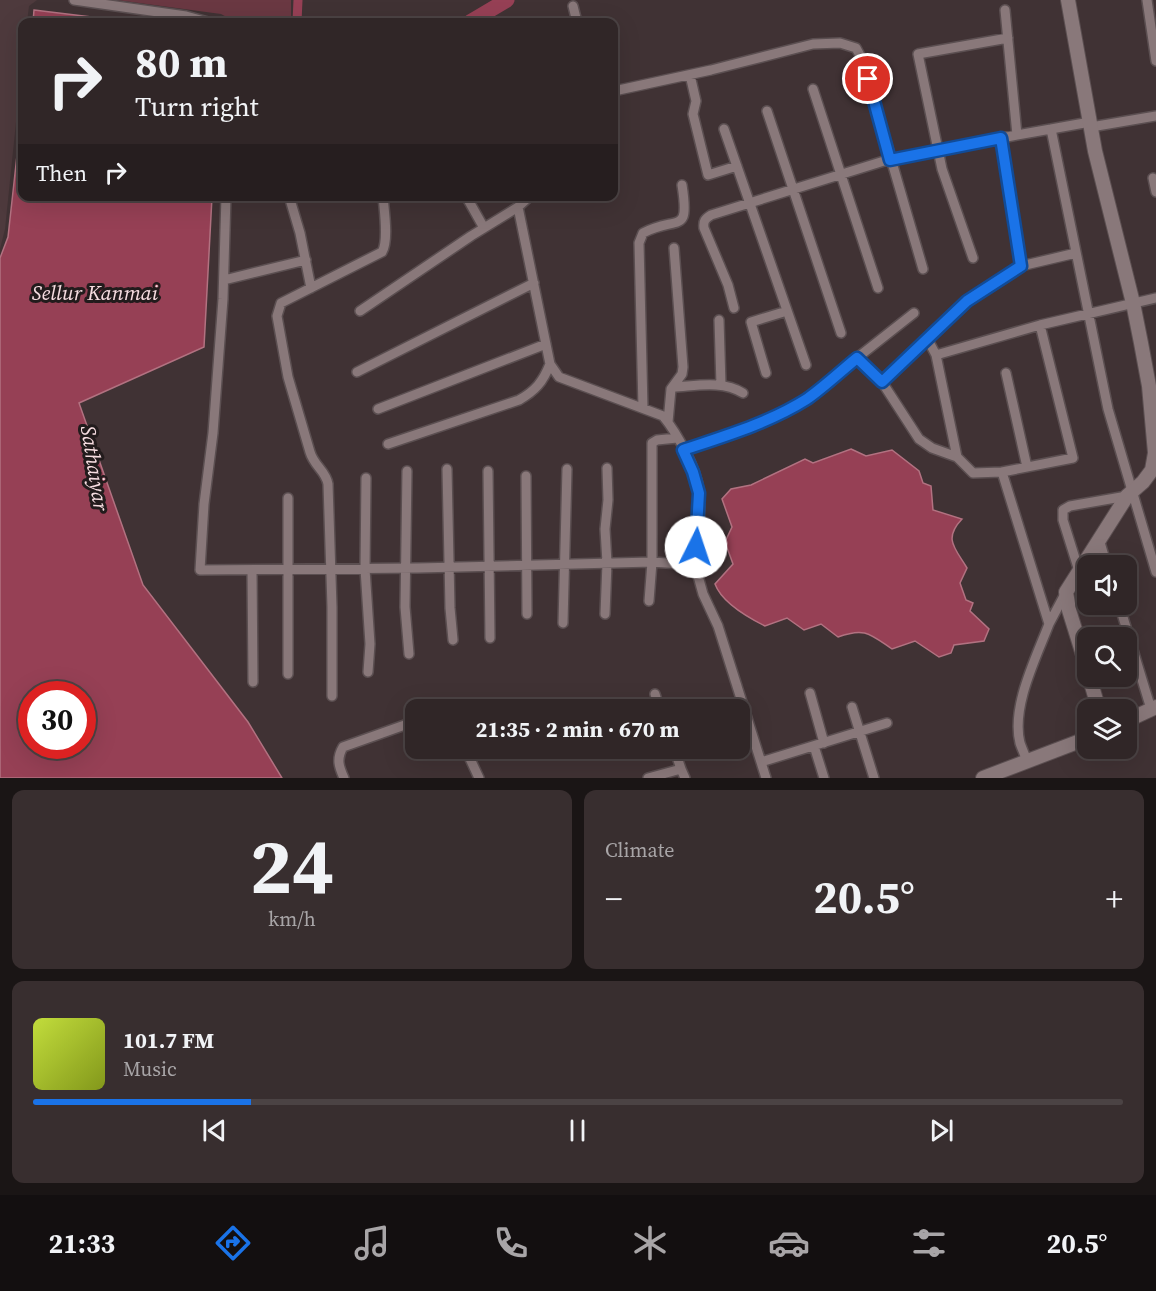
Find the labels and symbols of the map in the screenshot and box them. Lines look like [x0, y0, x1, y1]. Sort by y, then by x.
pin [842, 53, 893, 104]
water label: Sellur Kanmai [32, 278, 159, 307]
water label: Sathaiyar [74, 423, 116, 513]
position arrow [664, 515, 728, 579]
speed limit sign: 30 [18, 681, 96, 759]

